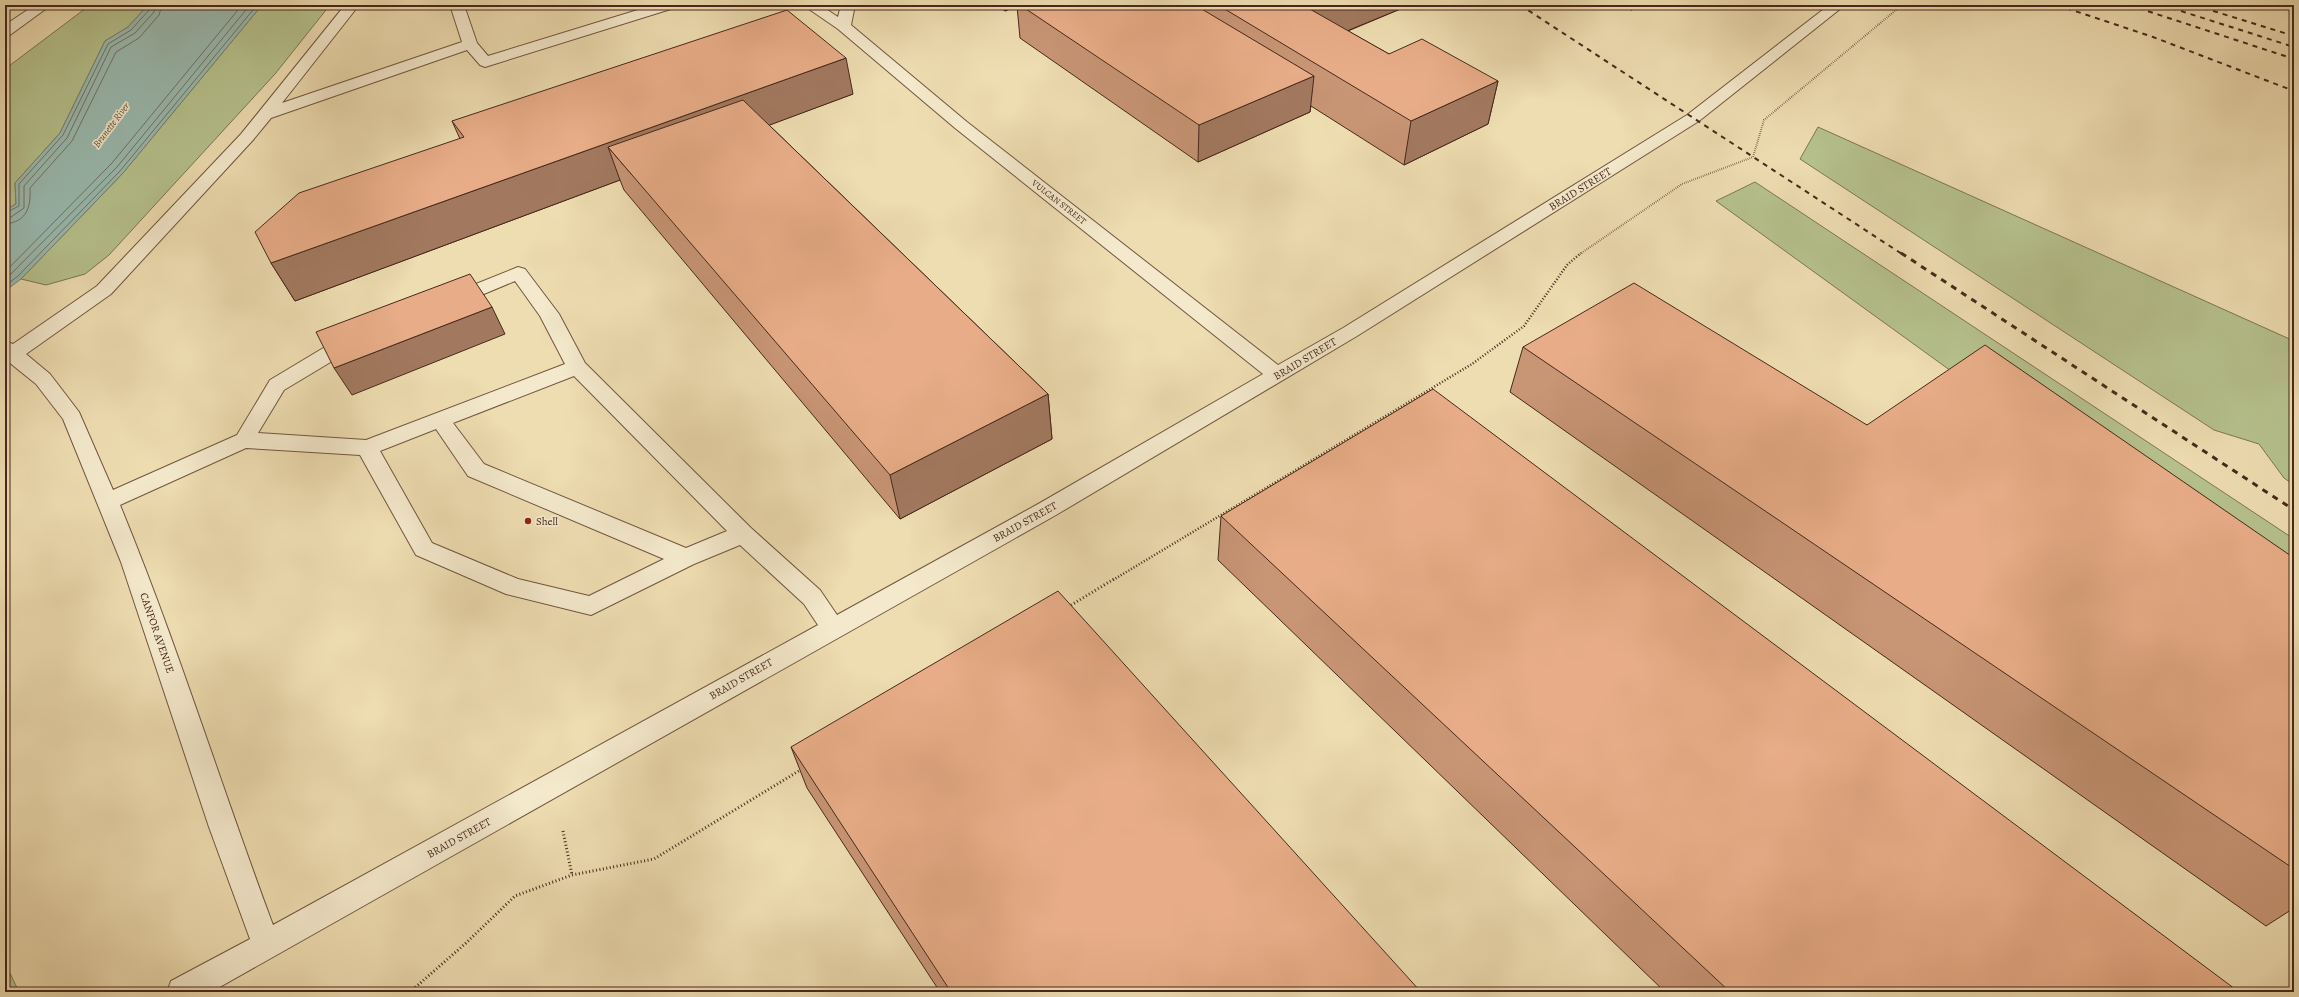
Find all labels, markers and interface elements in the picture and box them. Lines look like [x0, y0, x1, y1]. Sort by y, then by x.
water label: Brunette River [90, 100, 132, 150]
street label: BRAID STREET [1546, 164, 1614, 214]
street label: VULCAN STREET [1028, 176, 1089, 227]
street label: BRAID STREET [1271, 334, 1339, 384]
street label: BRAID STREET [990, 498, 1060, 546]
place label: Shell [536, 514, 558, 529]
marker: Shell [523, 516, 533, 526]
street label: CANFOR AVENUE [136, 591, 178, 675]
street label: BRAID STREET [706, 655, 776, 703]
street label: BRAID STREET [424, 814, 494, 862]

